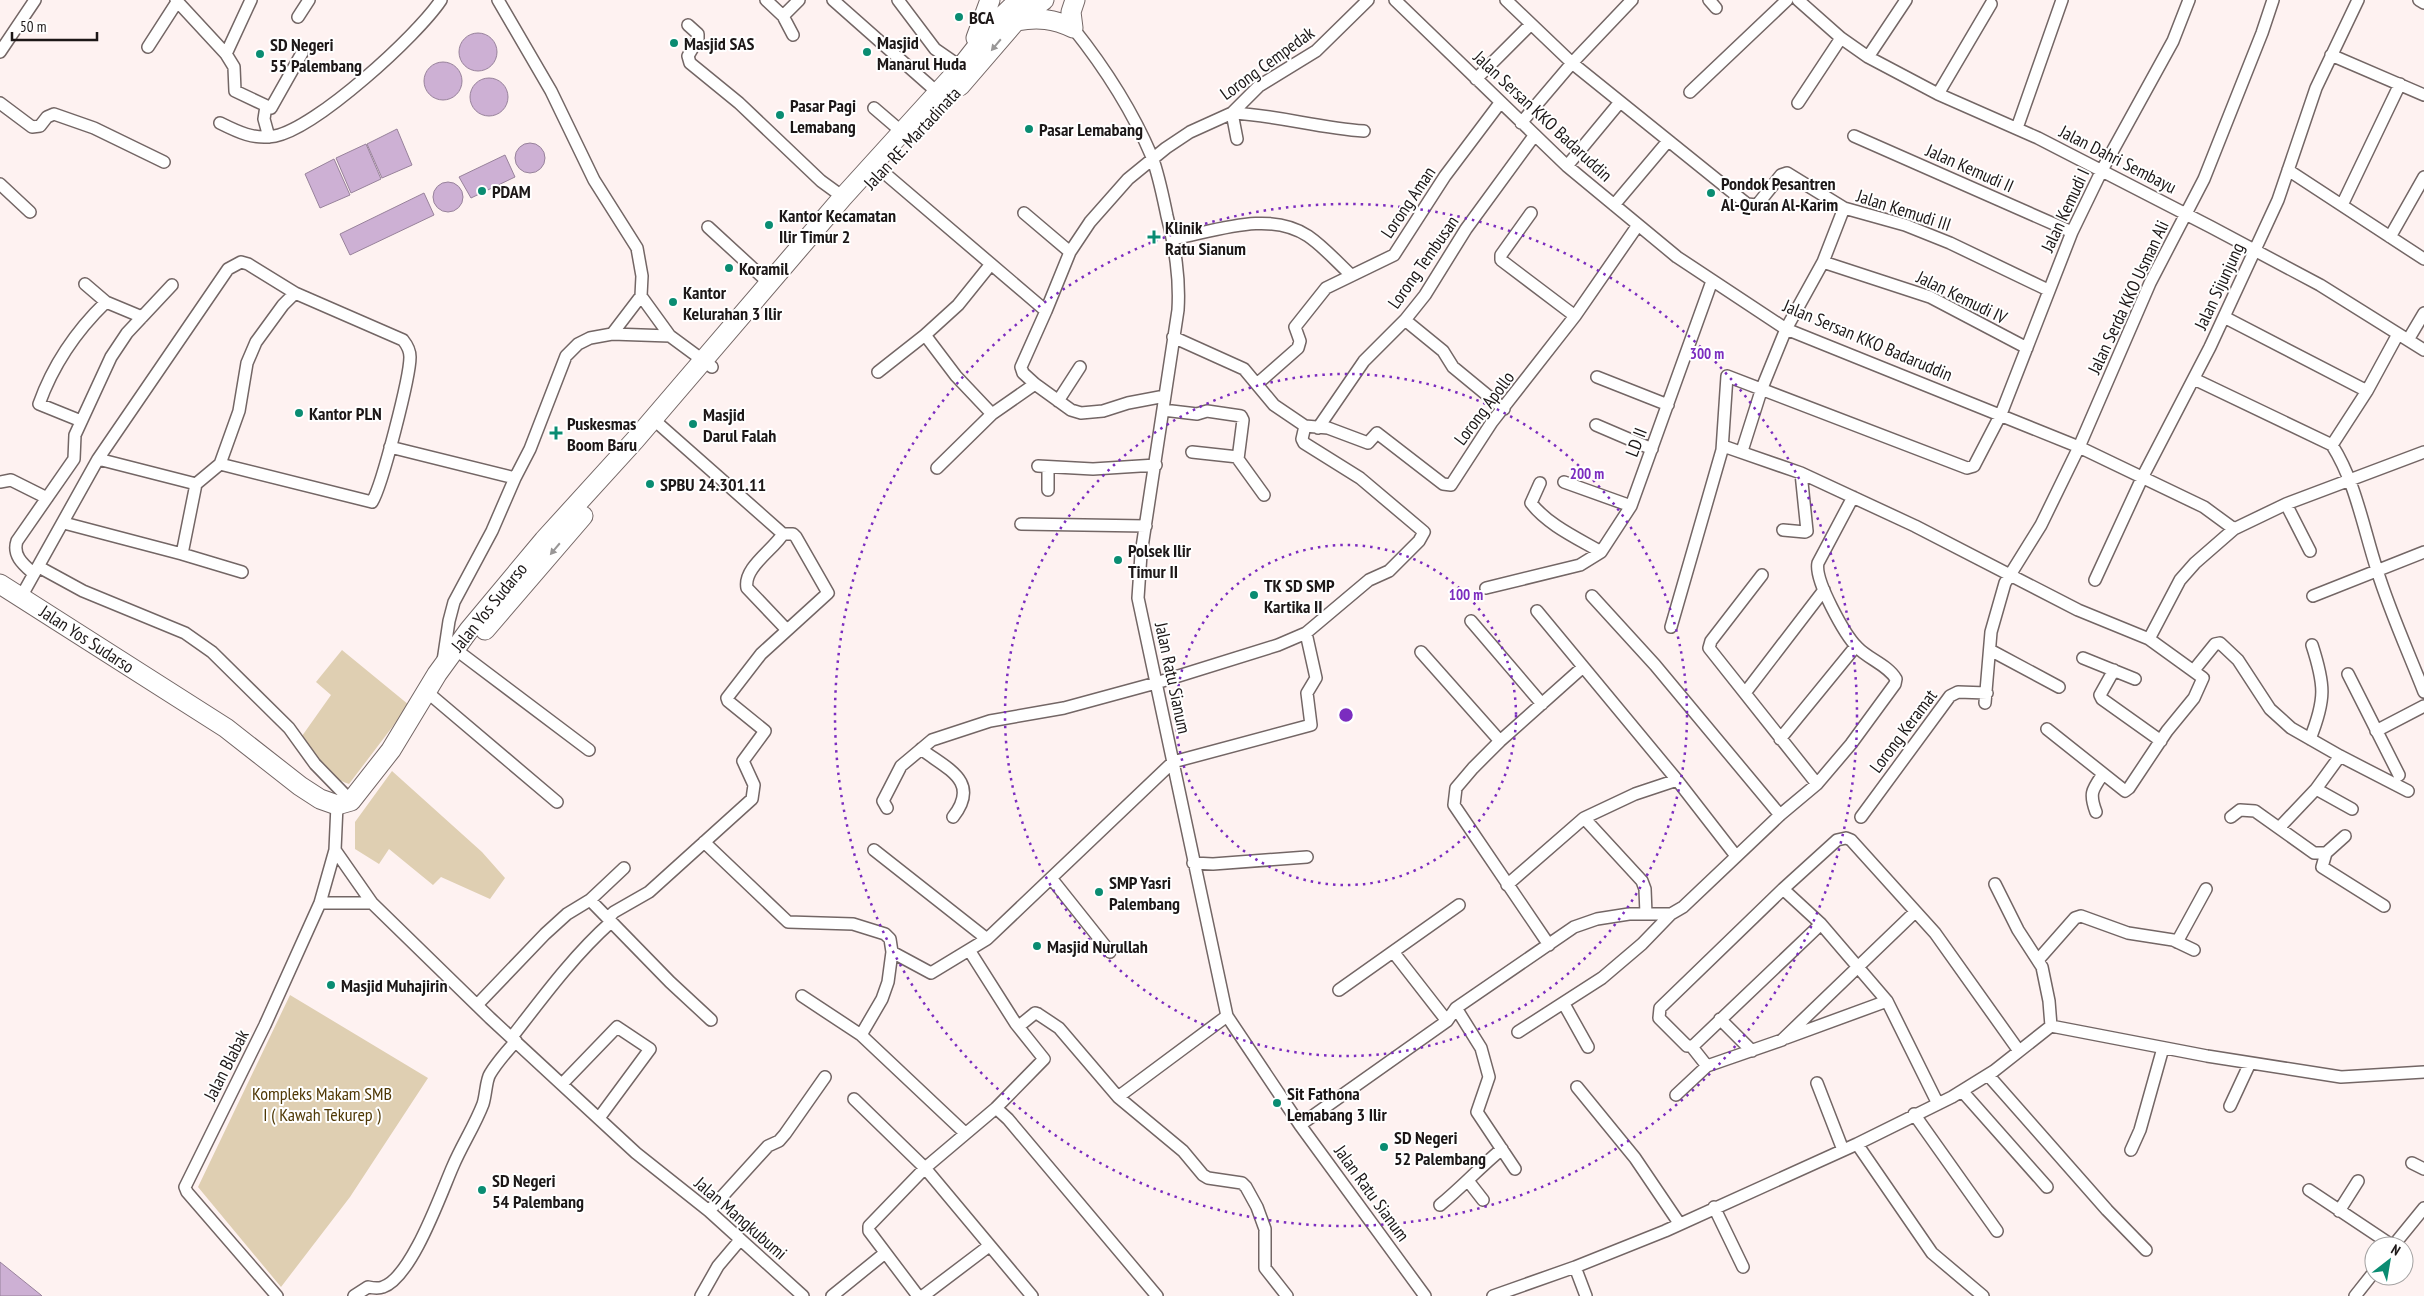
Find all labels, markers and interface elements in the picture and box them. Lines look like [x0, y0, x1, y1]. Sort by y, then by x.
place label: BCA [969, 6, 995, 29]
scale bar [12, 10, 98, 42]
marker: BCA [953, 11, 965, 23]
text: 50 m [20, 17, 46, 36]
street label: Lorong Cempedak [1215, 21, 1319, 105]
place label: Masjid Manarul Huda [877, 31, 966, 75]
place label: Masjid SAS [684, 32, 754, 55]
place label: SD Negeri 55 Palembang [270, 33, 362, 77]
marker: Masjid SAS [668, 37, 680, 49]
one-way arrow [991, 39, 1002, 51]
street label: Jalan Sersan KKO Badaruddin [1468, 45, 1617, 186]
marker: Masjid Manarul Huda [861, 46, 873, 58]
marker: SD Negeri 55 Palembang [254, 48, 266, 60]
street label: Jalan RE. Martadinata [858, 82, 965, 195]
place label: Pasar Pagi Lemabang [790, 94, 856, 138]
marker: Pasar Pagi Lemabang [774, 109, 786, 121]
place label: Pasar Lemabang [1039, 118, 1143, 141]
street label: Jalan Dahri Sembayu [2055, 119, 2180, 198]
marker: Pasar Lemabang [1023, 123, 1035, 135]
street label: Jalan Kemudi II [1922, 138, 2017, 198]
street label: Lorong Aman [1376, 162, 1440, 242]
street label: Jalan Kemudi I [2035, 165, 2094, 256]
place label: Pondok Pesantren Al-Quran Al-Karim [1720, 172, 1838, 216]
place label: PDAM [492, 180, 531, 203]
street label: Jalan Kemudi III [1853, 184, 1954, 236]
marker: PDAM [476, 185, 488, 197]
marker: Pondok Pesantren Al-Quran Al-Karim [1705, 187, 1717, 199]
place label: Kantor Kecamatan Ilir Timur 2 [779, 204, 896, 248]
street label: Lorong Tembusan [1383, 211, 1463, 313]
place label: Klinik Ratu Sianum [1165, 216, 1246, 260]
street label: Jalan Serda KKO Usman Ali [2082, 217, 2174, 378]
marker: Kantor Kecamatan Ilir Timur 2 [763, 219, 775, 231]
marker: Klinik Ratu Sianum [1147, 230, 1161, 244]
street label: Jalan Sijunjung [2188, 239, 2249, 334]
place label: Koramil [739, 257, 789, 280]
marker: Koramil [723, 262, 735, 274]
street label: Jalan Kemudi IV [1912, 265, 2012, 329]
place label: Kantor Kelurahan 3 Ilir [683, 281, 783, 325]
street label: Jalan Sersan KKO Badaruddin [1779, 294, 1956, 386]
marker: Kantor Kelurahan 3 Ilir [667, 296, 679, 308]
text: 300 m [1690, 344, 1724, 363]
street label: Lorong Apollo [1449, 366, 1519, 449]
place label: Kantor PLN [309, 402, 382, 425]
place label: Masjid Darul Falah [703, 403, 776, 447]
marker: Kantor PLN [293, 407, 305, 419]
place label: Puskesmas Boom Baru [567, 412, 637, 456]
marker: Masjid Darul Falah [687, 418, 699, 430]
street label: LD II [1620, 424, 1652, 460]
marker: Puskesmas Boom Baru [549, 426, 563, 440]
text: 200 m [1570, 464, 1604, 483]
place label: SPBU 24.301.11 [660, 473, 766, 496]
marker: SPBU 24.301.11 [644, 478, 656, 490]
place label: Polsek Ilir Timur II [1128, 539, 1192, 583]
one-way arrow [550, 543, 561, 555]
marker: Polsek Ilir Timur II [1112, 554, 1124, 566]
street label: Jalan Yos Sudarso [445, 558, 532, 657]
place label: TK SD SMP Kartika II [1264, 574, 1335, 618]
text: 100 m [1449, 585, 1483, 604]
marker: TK SD SMP Kartika II [1248, 589, 1260, 601]
street label: Jalan Yos Sudarso [35, 599, 139, 678]
street label: Jalan Ratu Sianum [1150, 619, 1196, 736]
street label: Lorong Keramat [1864, 685, 1942, 777]
centre of rings [1337, 706, 1355, 724]
place label: SMP Yasri Palembang [1109, 871, 1180, 915]
marker: SMP Yasri Palembang [1093, 886, 1105, 898]
place label: Masjid Nurullah [1047, 935, 1148, 958]
marker: Masjid Nurullah [1031, 940, 1043, 952]
place label: Masjid Muhajirin [341, 974, 448, 997]
marker: Masjid Muhajirin [325, 979, 337, 991]
street label: Jalan Blabak [198, 1026, 254, 1105]
park label: Kompleks Makam SMB I ( Kawah Tekurep ) [252, 1082, 392, 1126]
place label: Sit Fathona Lemabang 3 Ilir [1287, 1082, 1387, 1126]
marker: Sit Fathona Lemabang 3 Ilir [1271, 1097, 1283, 1109]
place label: SD Negeri 52 Palembang [1394, 1126, 1486, 1170]
street label: Jalan Ratu Sianum [1329, 1140, 1415, 1246]
marker: SD Negeri 52 Palembang [1378, 1141, 1390, 1153]
place label: SD Negeri 54 Palembang [492, 1169, 584, 1213]
street label: Jalan Mangkubumi [689, 1171, 792, 1264]
marker: SD Negeri 54 Palembang [476, 1184, 488, 1196]
north arrow [2364, 1236, 2414, 1286]
text: N [2388, 1240, 2404, 1260]

